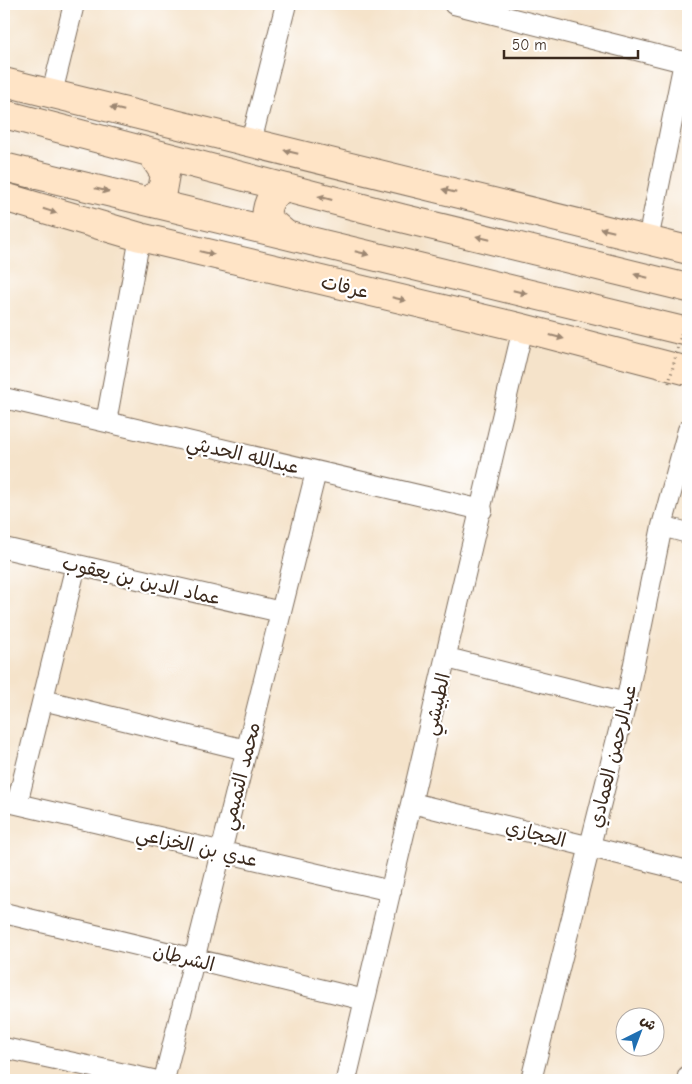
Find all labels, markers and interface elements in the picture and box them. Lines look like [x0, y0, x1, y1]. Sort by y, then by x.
scale bar [504, 28, 638, 60]
text: 50 m [512, 36, 547, 54]
one-way arrow [109, 105, 124, 113]
one-way arrow [284, 148, 299, 156]
one-way arrow [95, 186, 110, 194]
one-way arrow [442, 187, 457, 195]
one-way arrow [318, 194, 333, 202]
one-way arrow [43, 207, 58, 215]
one-way arrow [599, 226, 614, 234]
one-way arrow [475, 234, 490, 242]
one-way arrow [200, 249, 215, 257]
one-way arrow [355, 249, 370, 257]
street label: عرفات [319, 271, 371, 303]
one-way arrow [633, 272, 648, 280]
one-way arrow [513, 288, 528, 296]
one-way arrow [392, 295, 407, 303]
one-way arrow [550, 333, 565, 341]
street label: عبدالله الحديثي [183, 431, 301, 483]
street label: عماد الدين بن يعقوب [60, 552, 224, 611]
street label: الطبيشي [419, 671, 460, 739]
street label: عبدالرحمن العمادي [585, 682, 644, 831]
street label: محمد التميمي [217, 720, 270, 834]
street label: الحجازي [503, 816, 568, 855]
street label: عدي بن الخزاعي [133, 822, 259, 876]
street label: الشرطان [151, 940, 217, 976]
north arrow [614, 1006, 664, 1056]
text: ش [637, 1011, 660, 1034]

